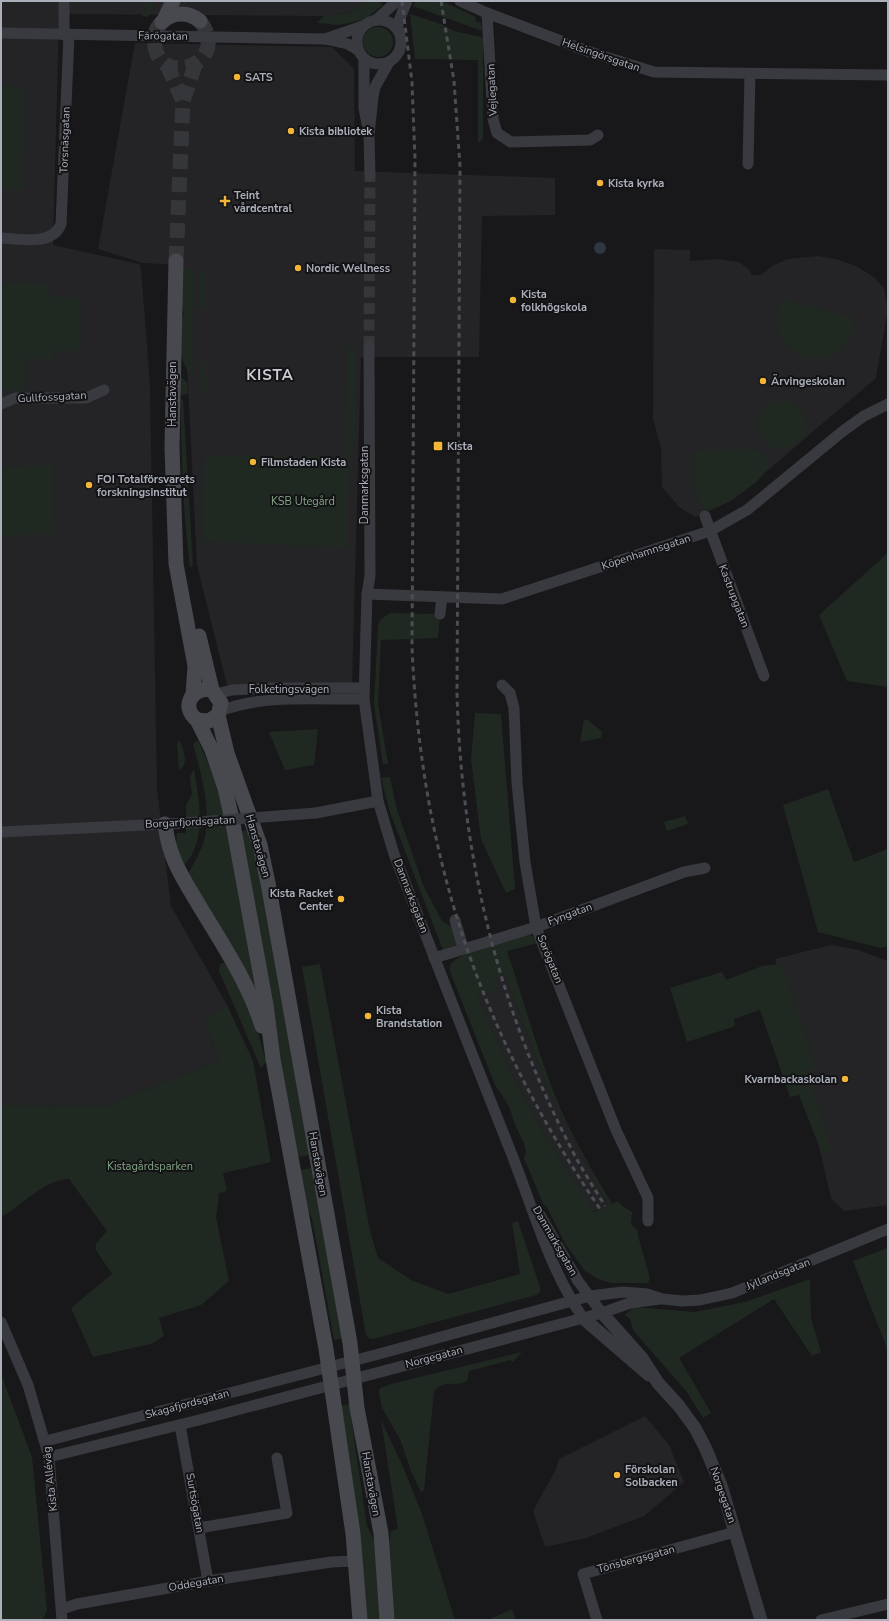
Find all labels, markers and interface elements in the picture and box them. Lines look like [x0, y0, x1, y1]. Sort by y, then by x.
street label: Färögatan [138, 28, 188, 44]
street label: Helsingörsgatan [560, 35, 642, 75]
street label: Vejlegatan [483, 63, 501, 118]
place label: SATS [245, 70, 273, 85]
marker: SATS [232, 72, 242, 82]
street label: Torsnäsgatan [56, 106, 74, 174]
place label: Kista bibliotek [299, 124, 373, 139]
marker: Kista bibliotek [286, 126, 296, 136]
place label: Kista kyrka [608, 176, 664, 191]
marker: Kista kyrka [595, 178, 605, 188]
place label: Teint vårdcentral [233, 188, 293, 216]
marker: Teint vårdcentral [219, 195, 231, 207]
place label: Nordic Wellness [306, 261, 390, 276]
marker: Nordic Wellness [293, 263, 303, 273]
place label: Kista folkhögskola [521, 287, 587, 315]
marker: Kista folkhögskola [508, 295, 518, 305]
street label: Hanstavägen [165, 361, 180, 427]
district label: KISTA [246, 365, 294, 385]
place label: Ärvingeskolan [771, 373, 845, 389]
marker: Ärvingeskolan [758, 376, 768, 386]
street label: Gullfossgatan [17, 388, 87, 406]
place label: Kista [447, 439, 473, 454]
marker: Kista [432, 440, 444, 452]
street label: Danmarksgatan [357, 446, 372, 524]
place label: Filmstaden Kista [261, 455, 346, 470]
marker: Filmstaden Kista [248, 457, 258, 467]
place label: FOI Totalförsvarets forskningsinstitut [97, 472, 195, 500]
marker: FOI Totalförsvarets forskningsinstitut [84, 480, 94, 490]
park label: KSB Utegård [271, 494, 335, 509]
street label: Köpenhamnsgatan [600, 531, 692, 573]
street label: Kastrupgatan [715, 562, 753, 630]
street label: Folketingsvägen [249, 682, 329, 697]
street label: Borgarfjordsgatan [145, 812, 235, 832]
street label: Hanstavägen [242, 813, 274, 879]
street label: Danmarksgatan [390, 857, 432, 935]
place label: Kista Racket Center [270, 886, 334, 914]
marker: Kista Racket Center [336, 894, 346, 904]
street label: Fyngatan [546, 899, 594, 929]
street label: Sorögatan [533, 933, 567, 985]
place label: Kista Brandstation [376, 1003, 442, 1031]
marker: Kista Brandstation [363, 1011, 373, 1021]
place label: Kvarnbackaskolan [744, 1072, 837, 1087]
marker: Kvarnbackaskolan [840, 1074, 850, 1084]
street label: Hanstavägen [305, 1131, 331, 1197]
park label: Kistagårdsparken [107, 1159, 193, 1174]
street label: Danmarksgatan [529, 1203, 581, 1279]
street label: Jyllandsgatan [743, 1254, 812, 1294]
street label: Norgegatan [404, 1342, 464, 1372]
street label: Skagafjordsgatan [143, 1386, 231, 1422]
street label: Kista Alléväg [39, 1446, 61, 1512]
street label: Hanstavägen [358, 1451, 384, 1517]
place label: Förskolan Solbacken [625, 1462, 678, 1490]
street label: Norgegatan [706, 1465, 740, 1525]
marker: Förskolan Solbacken [612, 1470, 622, 1480]
street label: Surtsögatan [182, 1472, 208, 1534]
street label: Tönsbergsgatan [596, 1541, 676, 1577]
street label: Oddegatan [167, 1571, 225, 1595]

